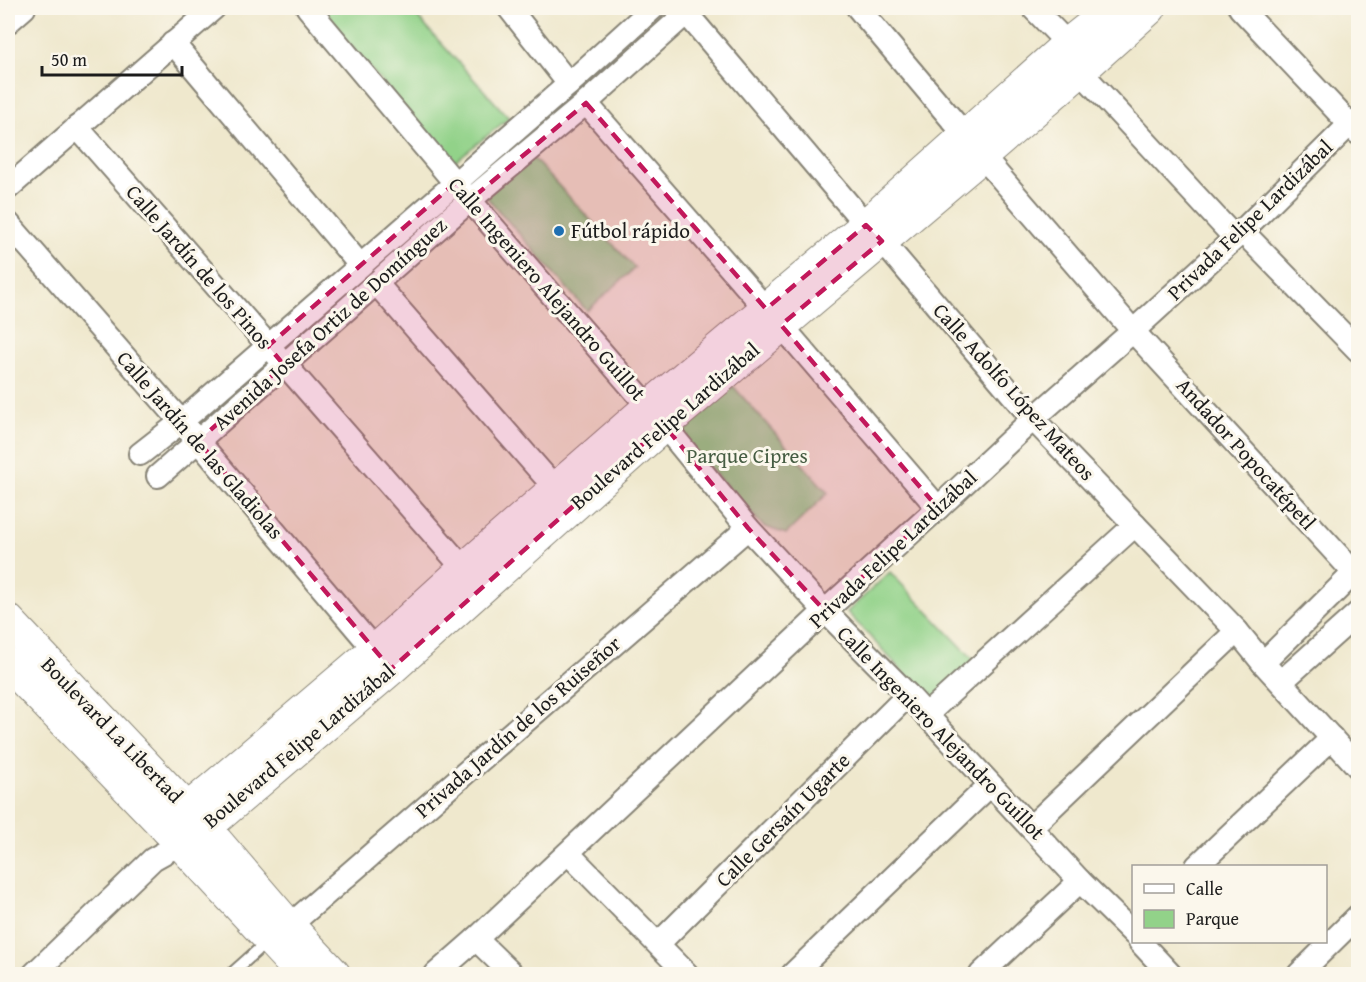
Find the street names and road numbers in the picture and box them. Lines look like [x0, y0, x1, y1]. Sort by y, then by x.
street label: Privada Felipe Lardizábal [1160, 132, 1340, 307]
street label: Calle Ingeniero Alejandro Guillot [441, 170, 654, 408]
street label: Calle Jardín de los Pinos [119, 177, 280, 356]
street label: Avenida Josefa Ortiz de Domínguez [206, 210, 453, 437]
street label: Calle Adolfo López Mateos [926, 296, 1103, 487]
street label: Boulevard Felipe Lardizábal [563, 334, 766, 517]
street label: Calle Jardín de las Gladiolas [110, 344, 291, 546]
street label: Andador Popocatépetl [1169, 370, 1324, 537]
street label: Privada Felipe Lardizábal [802, 462, 984, 635]
street label: Calle Ingeniero Alejandro Guillot [830, 618, 1053, 847]
street label: Privada Jardín de los Ruiseñor [408, 628, 628, 825]
street label: Boulevard La Libertad [34, 650, 191, 810]
street label: Boulevard Felipe Lardizábal [196, 656, 402, 835]
street label: Calle Gersaín Ugarte [708, 745, 857, 894]

